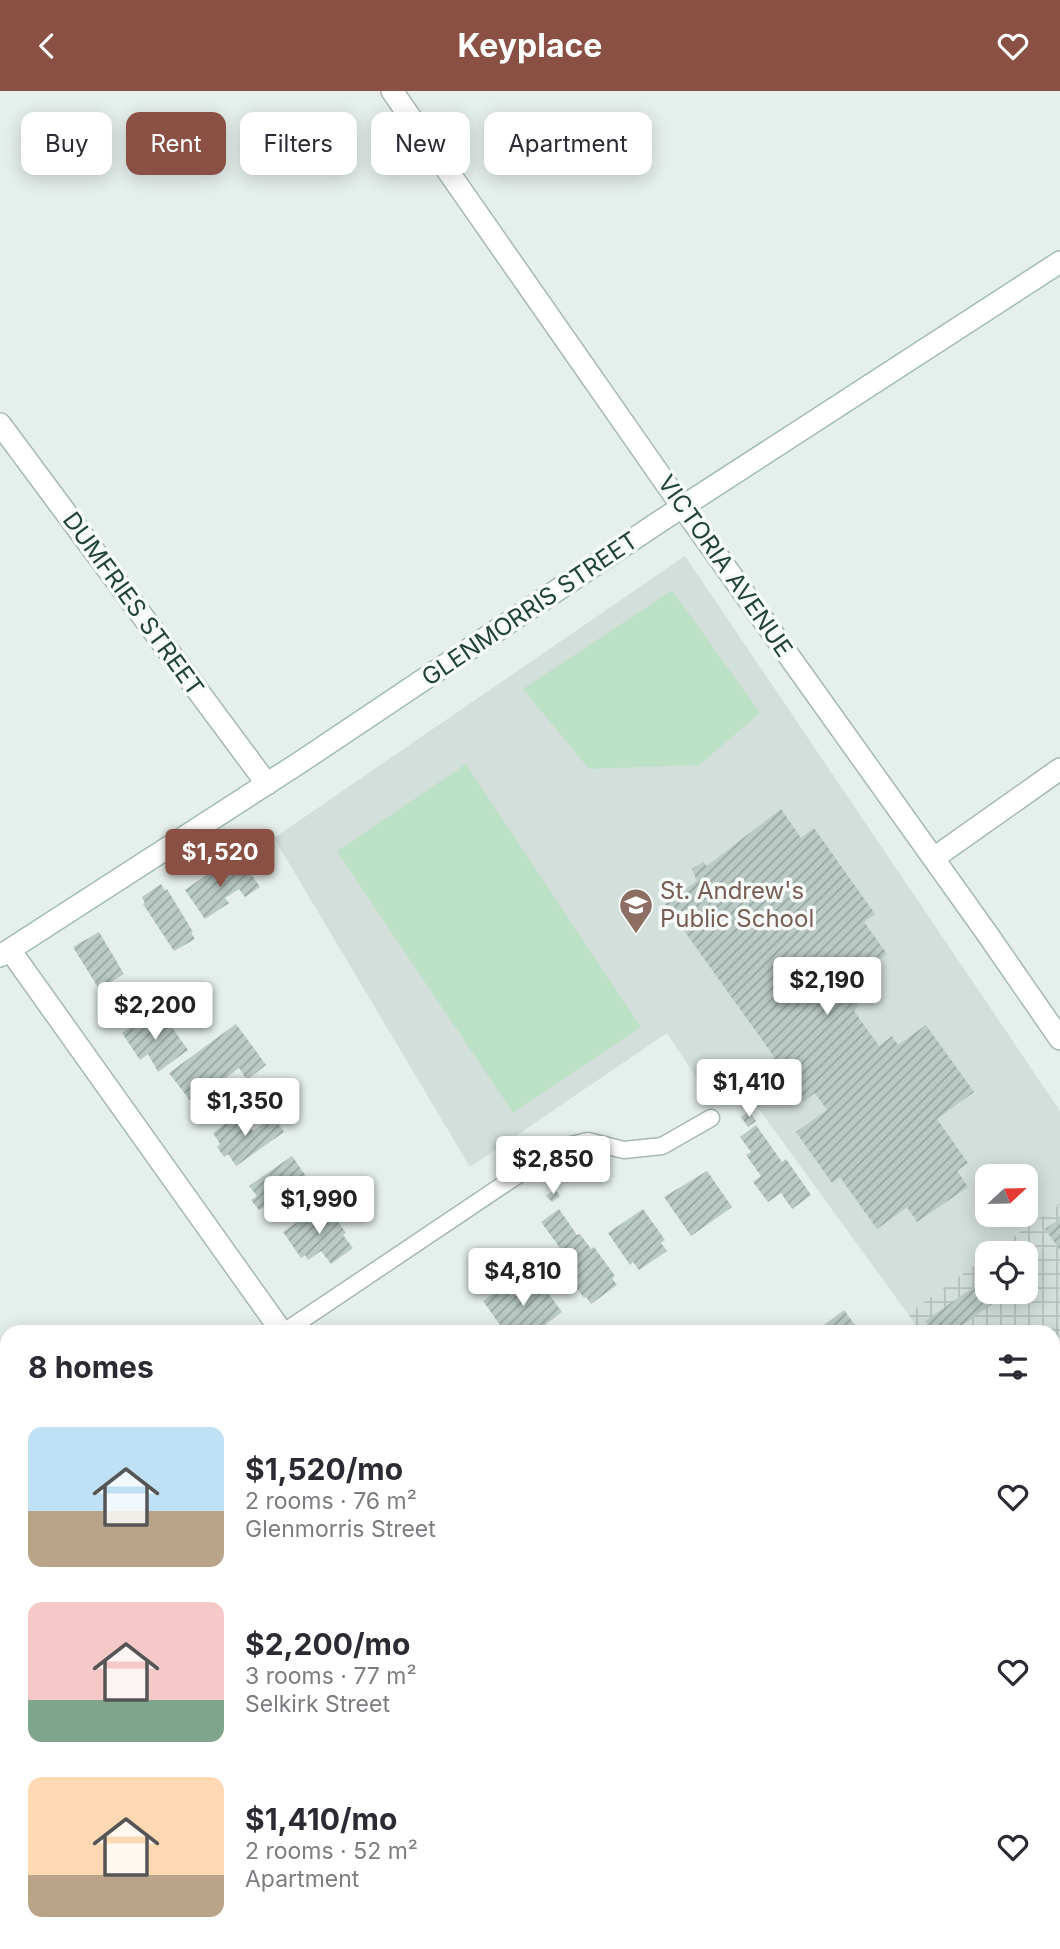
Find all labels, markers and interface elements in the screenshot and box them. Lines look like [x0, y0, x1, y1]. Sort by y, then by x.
text: Keyplace [458, 26, 602, 65]
icon: back [28, 27, 66, 65]
icon: heart [994, 27, 1032, 65]
chip: Buy [21, 112, 112, 175]
chip: Rent [126, 112, 226, 175]
chip: Filters [240, 112, 357, 175]
chip: New [371, 112, 470, 175]
chip: Apartment [484, 112, 652, 175]
street label: VICTORIA AVENUE [652, 469, 799, 662]
street label: DUMFRIES STREET [57, 506, 210, 701]
street label: GLENMORRIS STREET [416, 525, 643, 692]
pin: $1,520 [163, 829, 277, 889]
text: $1,520 [181, 838, 259, 866]
place label: St. Andrew's Public School [660, 876, 814, 933]
school or university icon: St. Andrew's Public School [617, 886, 655, 935]
pin: $2,190 [770, 957, 884, 1017]
text: $2,190 [789, 966, 865, 994]
pin: $2,200 [98, 983, 212, 1042]
text: $2,200 [114, 991, 196, 1019]
pin: $1,410 [692, 1059, 806, 1119]
text: $1,410 [713, 1068, 785, 1096]
pin: $1,350 [188, 1079, 302, 1138]
text: $1,350 [206, 1087, 284, 1115]
pin: $2,850 [496, 1137, 610, 1196]
text: $2,850 [512, 1145, 594, 1173]
north arrow [975, 1164, 1038, 1227]
map controls [975, 1164, 1038, 1304]
pin: $1,990 [262, 1177, 376, 1236]
text: $1,990 [280, 1185, 358, 1213]
button: locate [975, 1241, 1038, 1304]
pin: $4,810 [466, 1249, 580, 1308]
text: $4,810 [484, 1257, 562, 1285]
icon: filters [994, 1348, 1032, 1386]
text: 8 homes [28, 1349, 154, 1385]
text: $1,520/mo [245, 1451, 403, 1487]
icon: home [84, 1455, 168, 1539]
icon: heart [994, 1478, 1032, 1516]
text: 2 rooms · 76 m² [245, 1487, 417, 1515]
text: Glenmorris Street [245, 1515, 436, 1543]
text: $2,200/mo [245, 1626, 410, 1662]
icon: home [84, 1630, 168, 1714]
icon: heart [994, 1653, 1032, 1691]
text: 3 rooms · 77 m² [245, 1662, 417, 1690]
text: Selkirk Street [245, 1690, 390, 1718]
text: $1,410/mo [245, 1801, 397, 1837]
icon: home [84, 1805, 168, 1889]
icon: heart [994, 1828, 1032, 1866]
text: 2 rooms · 52 m² [245, 1837, 418, 1865]
text: Apartment [245, 1865, 359, 1893]

